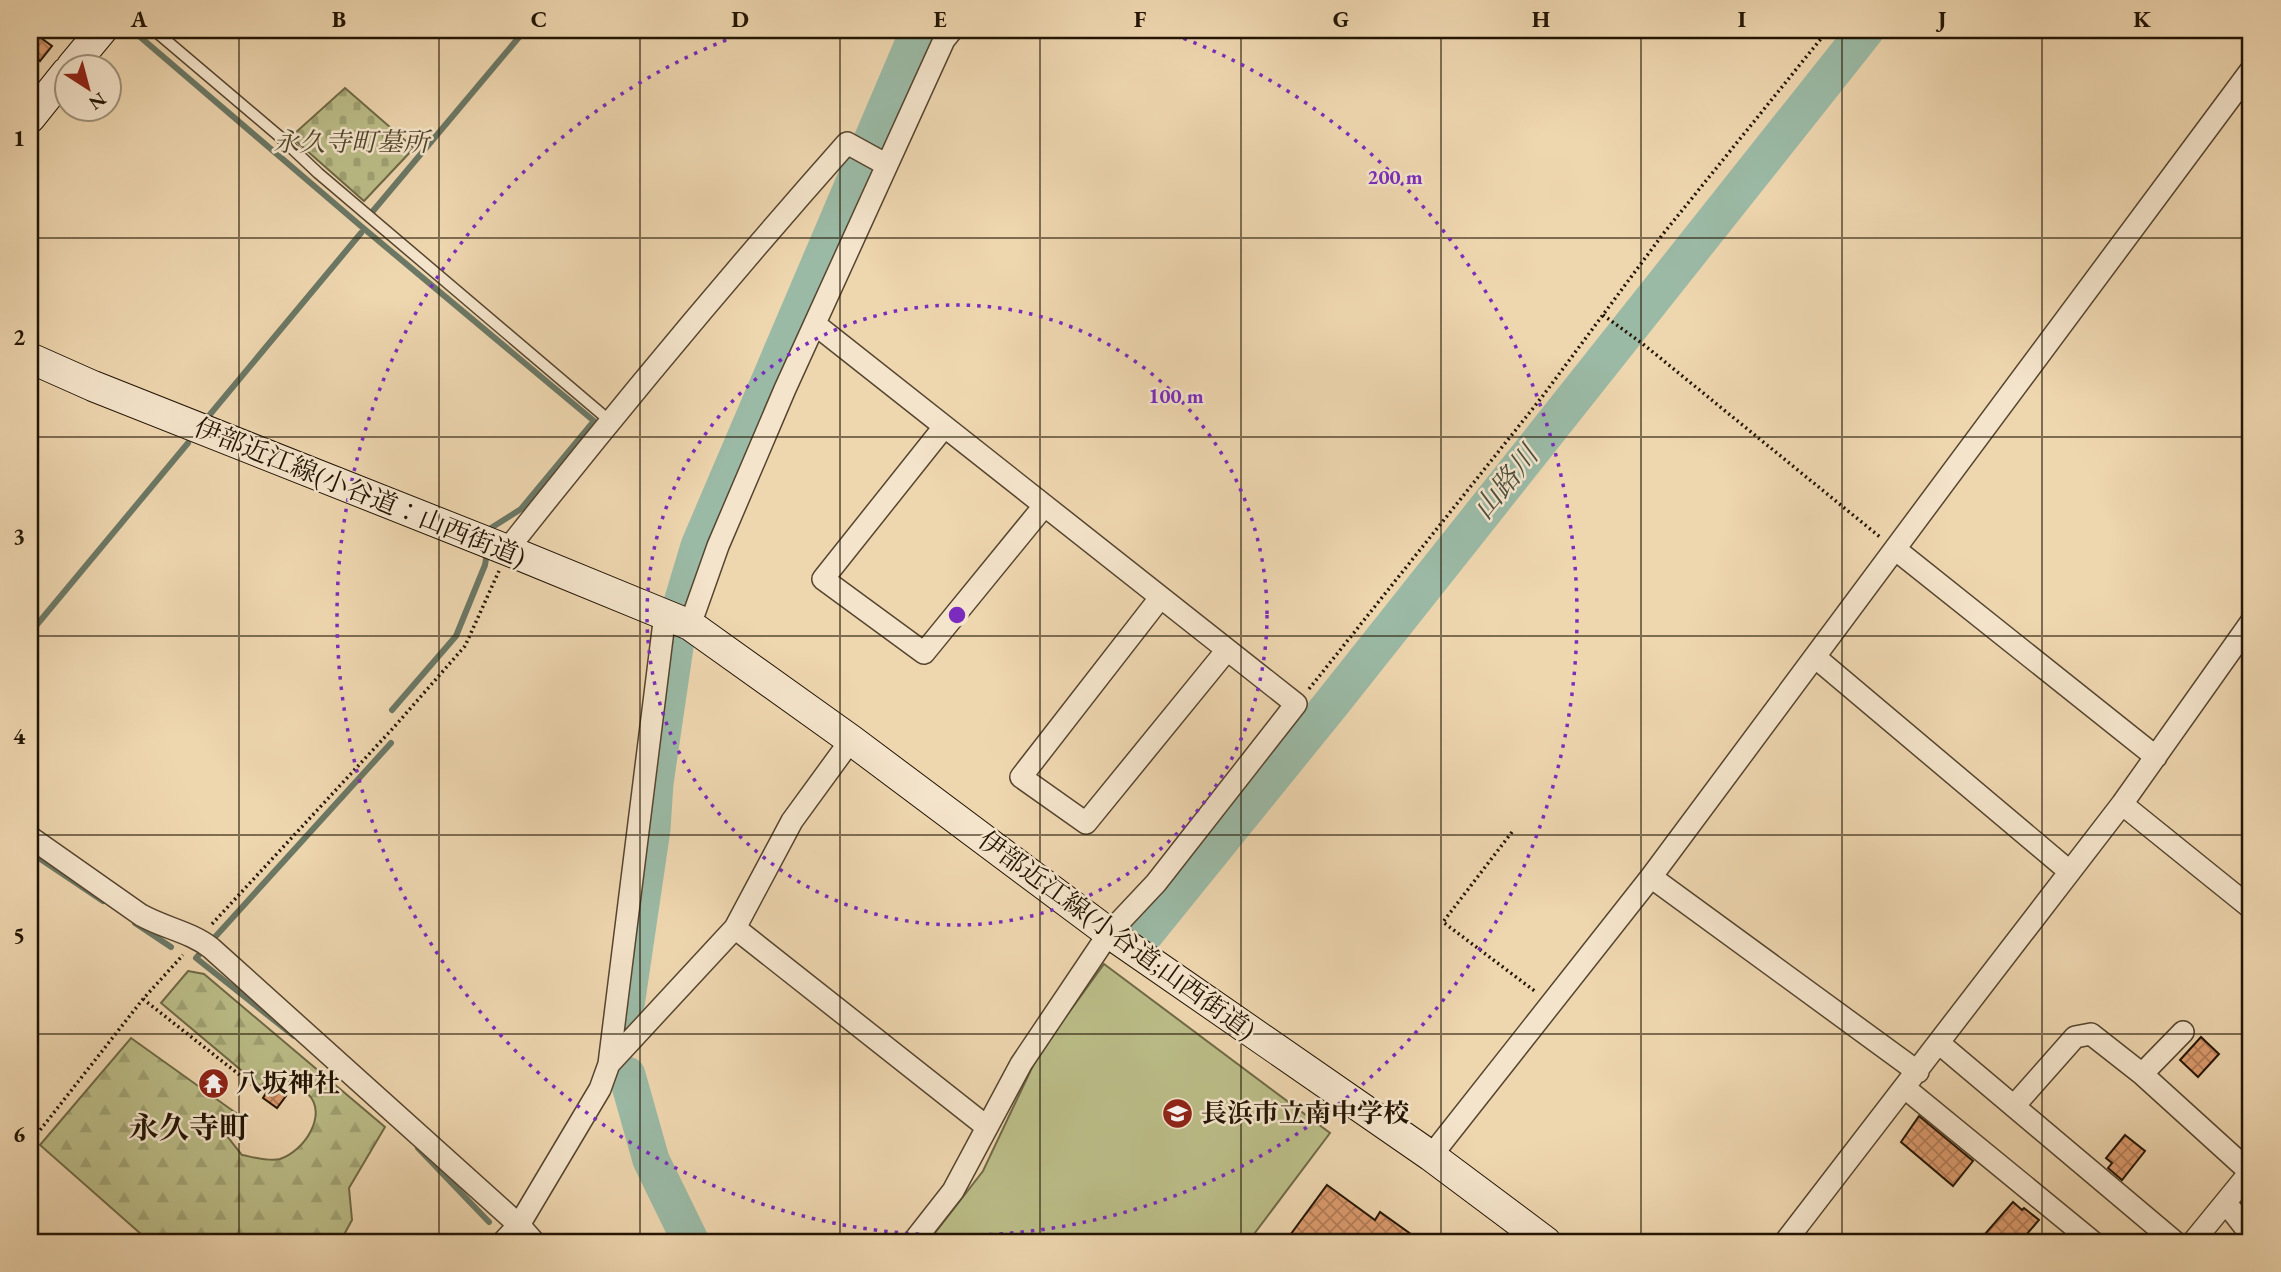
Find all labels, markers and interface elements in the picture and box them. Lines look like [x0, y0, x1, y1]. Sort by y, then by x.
text: A [130, 4, 148, 34]
text: B [332, 4, 346, 34]
text: C [531, 4, 547, 34]
text: D [731, 4, 749, 34]
text: E [933, 4, 947, 34]
text: F [1134, 4, 1147, 34]
text: G [1333, 4, 1349, 34]
text: H [1532, 4, 1550, 34]
text: I [1738, 4, 1746, 34]
text: J [1936, 4, 1947, 34]
text: K [2133, 4, 2151, 34]
north arrow [52, 52, 122, 122]
text: N [84, 87, 111, 116]
text: 1 [13, 123, 25, 153]
park label: 永久寺町墓所 [273, 125, 433, 159]
text: 200 m [1367, 163, 1423, 190]
text: 2 [13, 322, 25, 352]
text: 100 m [1148, 382, 1204, 409]
street label: 伊部近江線(小谷道：山西街道) [189, 410, 531, 574]
water label: 山路川 [1465, 436, 1547, 526]
text: 3 [13, 521, 25, 551]
centre of rings [945, 603, 969, 627]
text: 4 [13, 721, 26, 751]
street label: 伊部近江線(小谷道;山西街道) [972, 823, 1262, 1047]
text: 5 [13, 920, 25, 950]
temple icon: 八坂神社 [196, 1066, 230, 1100]
place label: 八坂神社 [236, 1066, 340, 1100]
school or university icon: 長浜市立南中学校 [1161, 1096, 1195, 1130]
place label: 長浜市立南中学校 [1201, 1096, 1409, 1130]
district label: 永久寺町 [129, 1108, 249, 1147]
text: 6 [13, 1119, 25, 1149]

